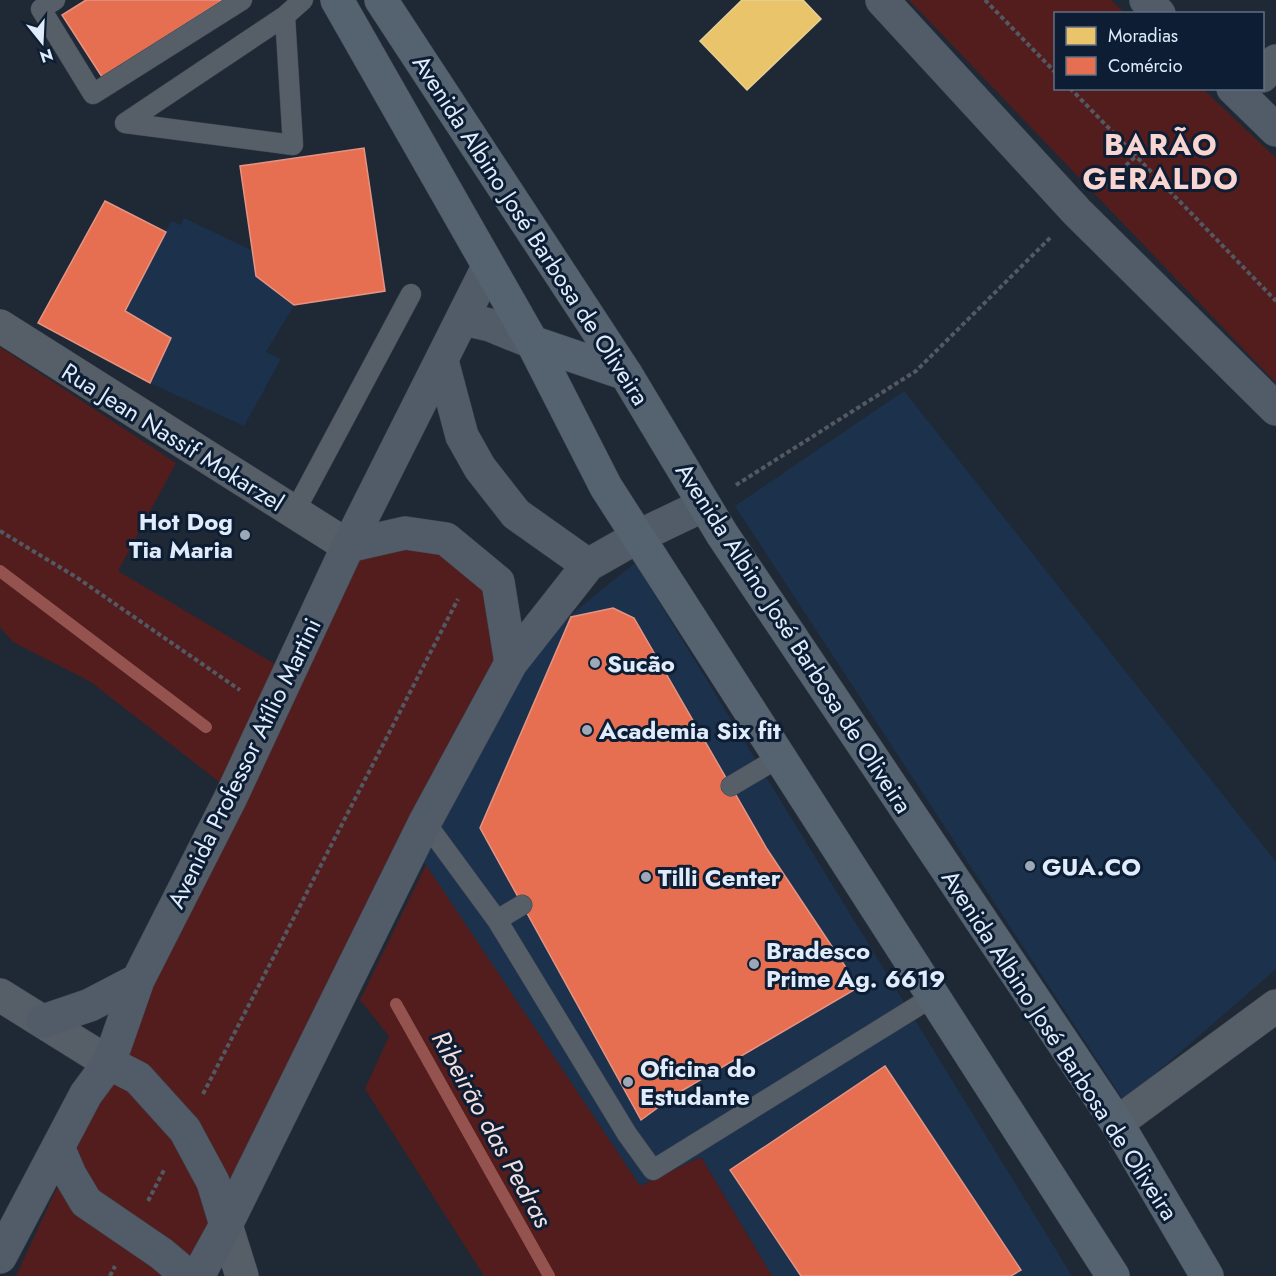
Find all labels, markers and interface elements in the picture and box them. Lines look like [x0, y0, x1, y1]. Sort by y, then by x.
north arrow [12, 12, 72, 72]
legend [1054, 12, 1264, 90]
text: Moradias [1108, 23, 1178, 49]
text: N [37, 43, 56, 69]
street label: Avenida Albino José Barbosa de Oliveira [404, 48, 658, 412]
text: Comércio [1108, 53, 1183, 79]
district label: BARÃO GERALDO [1083, 123, 1239, 200]
street label: Rua Jean Nassif Mokarzel [55, 354, 291, 520]
street label: Avenida Albino José Barbosa de Oliveira [667, 456, 921, 820]
place label: Hot Dog Tia Maria [129, 504, 233, 567]
marker: Hot Dog Tia Maria [238, 528, 252, 542]
street label: Avenida Professor Atílio Martini [158, 612, 330, 914]
place label: Sucão [607, 646, 675, 681]
marker: Sucão [588, 656, 602, 670]
place label: Academia Six fit [598, 713, 781, 748]
marker: Academia Six fit [580, 723, 594, 737]
place label: GUA.CO [1042, 849, 1141, 884]
marker: GUA.CO [1023, 859, 1037, 873]
place label: Tilli Center [658, 860, 781, 895]
street label: Avenida Albino José Barbosa de Oliveira [933, 863, 1187, 1227]
marker: Tilli Center [639, 870, 653, 884]
place label: Bradesco Prime Ag. 6619 [766, 933, 945, 996]
marker: Bradesco Prime Ag. 6619 [747, 957, 761, 971]
water label: Ribeirão das Pedras [422, 1024, 562, 1235]
place label: Oficina do Estudante [640, 1051, 756, 1114]
marker: Oficina do Estudante [621, 1075, 635, 1089]

